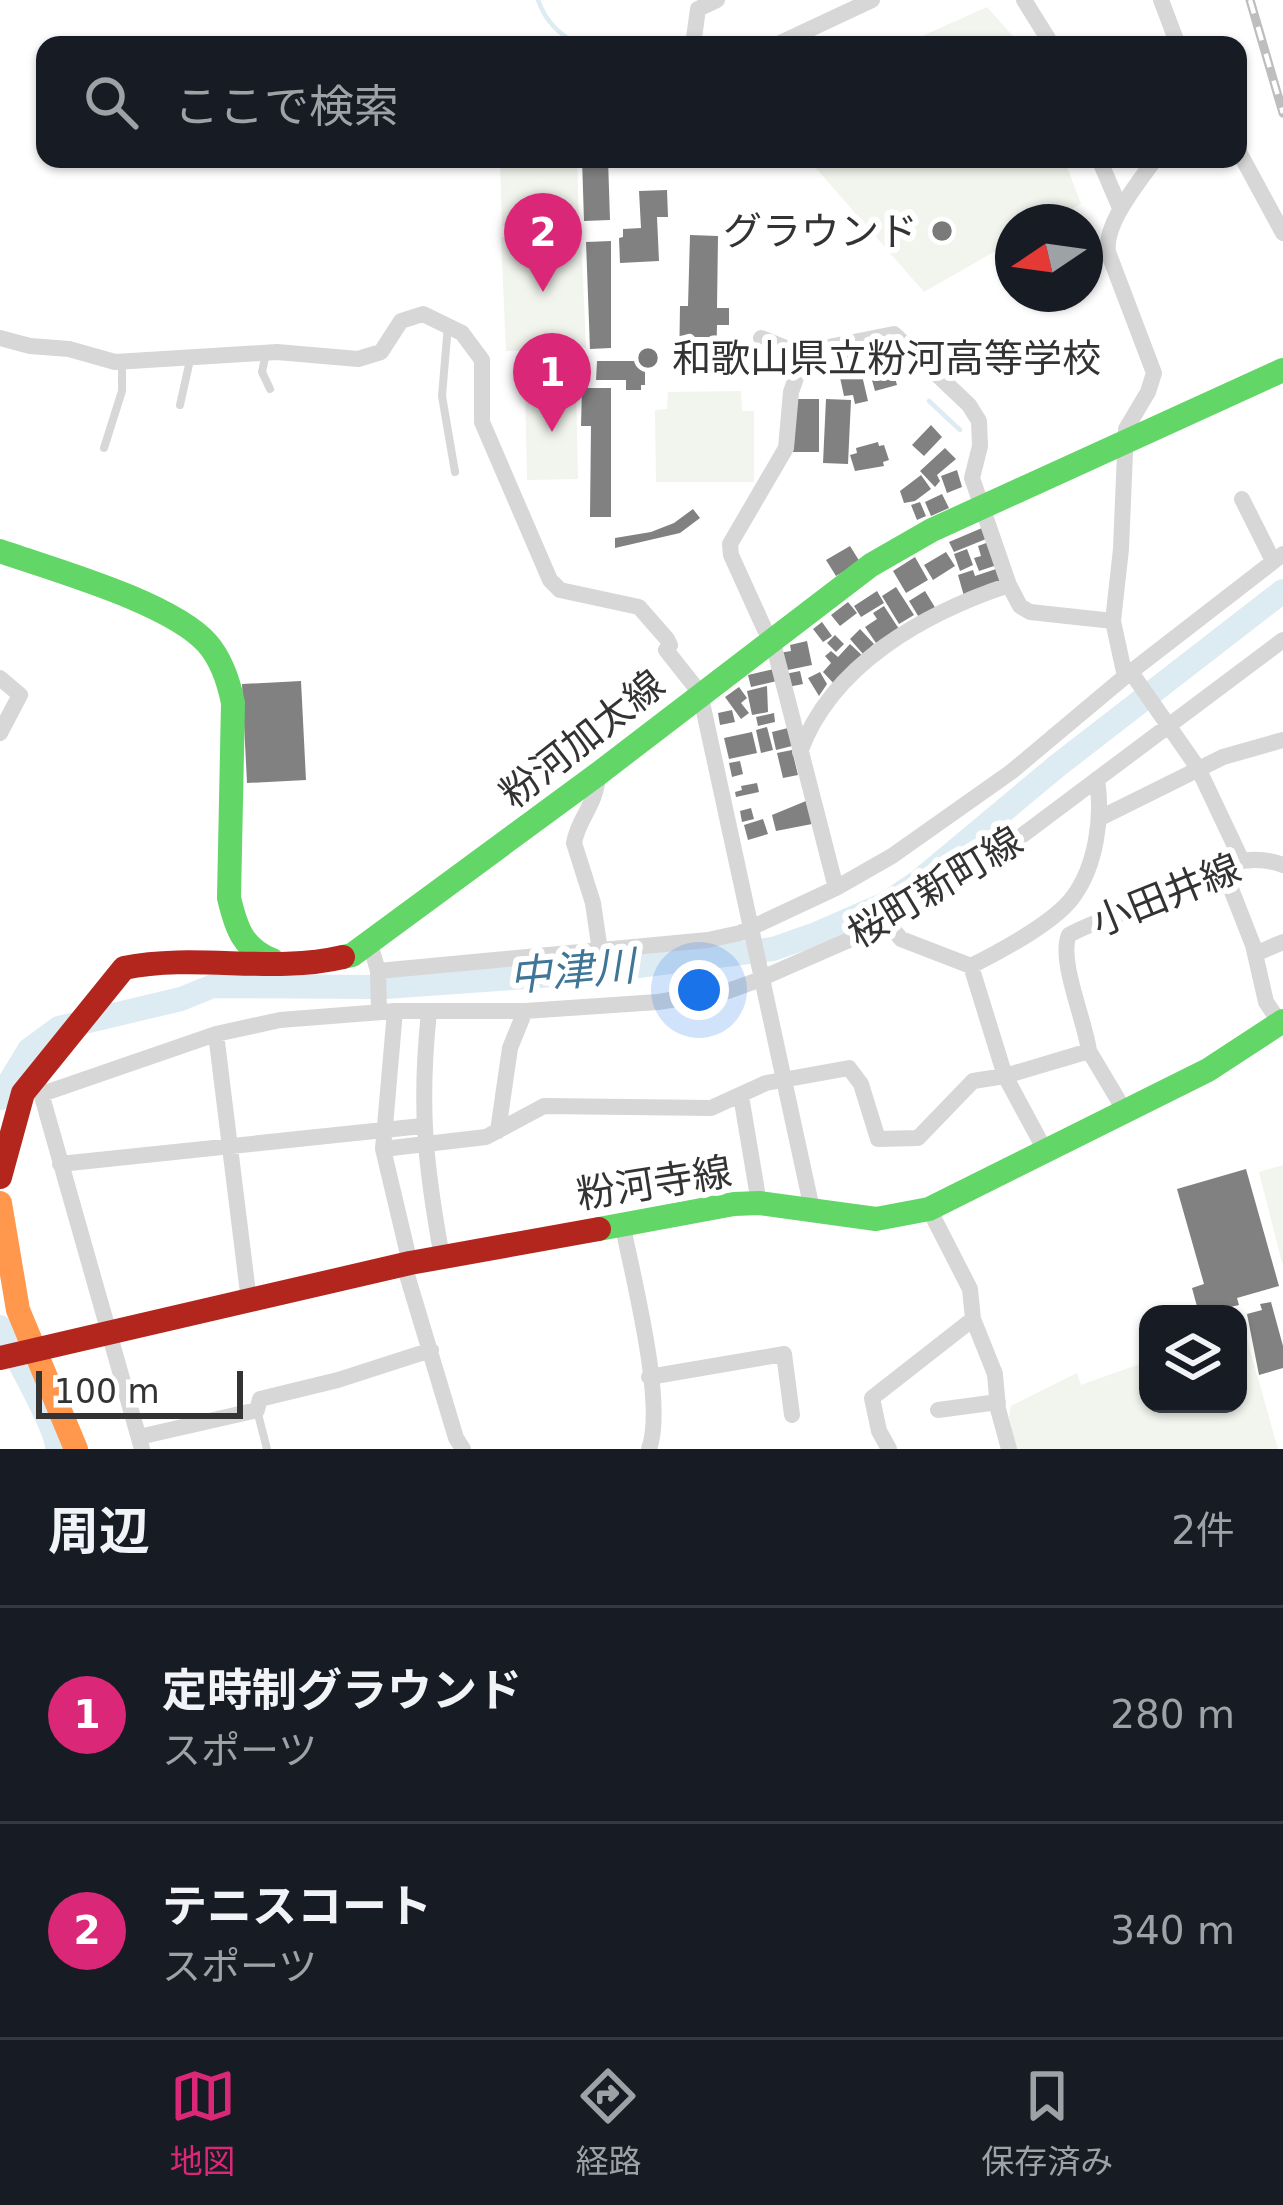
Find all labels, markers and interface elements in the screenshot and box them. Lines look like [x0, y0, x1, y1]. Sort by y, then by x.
search box [36, 36, 1247, 168]
icon: search [78, 69, 144, 135]
text: ここで検索 [174, 80, 399, 133]
pin: 2 [504, 193, 582, 292]
north arrow [995, 204, 1103, 312]
place label: グラウンド [723, 209, 918, 254]
marker: グラウンド [929, 218, 955, 244]
pin: 1 [513, 333, 591, 432]
place label: 和歌山県立粉河高等学校 [672, 336, 1101, 381]
marker: 和歌山県立粉河高等学校 [635, 345, 661, 371]
street label: 粉河加太線 [491, 661, 673, 817]
street label: 桜町新町線 [840, 817, 1030, 957]
street label: 小田井線 [1085, 845, 1247, 945]
water label: 中津川 [507, 941, 641, 1001]
your location [669, 960, 729, 1020]
street label: 粉河寺線 [573, 1149, 735, 1217]
map controls [1139, 1305, 1247, 1413]
button: layers [1139, 1305, 1247, 1413]
scale bar [36, 1365, 243, 1418]
text: 100 m [54, 1372, 160, 1411]
text: 周辺 [48, 1502, 150, 1561]
text: 2件 [1171, 1508, 1235, 1553]
text: 定時制グラウンド [162, 1664, 522, 1717]
text: 1 [73, 1692, 101, 1737]
text: 280 m [1110, 1692, 1235, 1737]
text: スポーツ [162, 1728, 317, 1773]
text: テニスコート [162, 1880, 432, 1933]
text: 2 [73, 1908, 101, 1953]
text: 340 m [1110, 1908, 1235, 1953]
text: スポーツ [162, 1944, 317, 1989]
tab: 地図 [170, 2063, 236, 2183]
tab: 経路 [575, 2063, 641, 2183]
tab: 保存済み [981, 2063, 1113, 2183]

